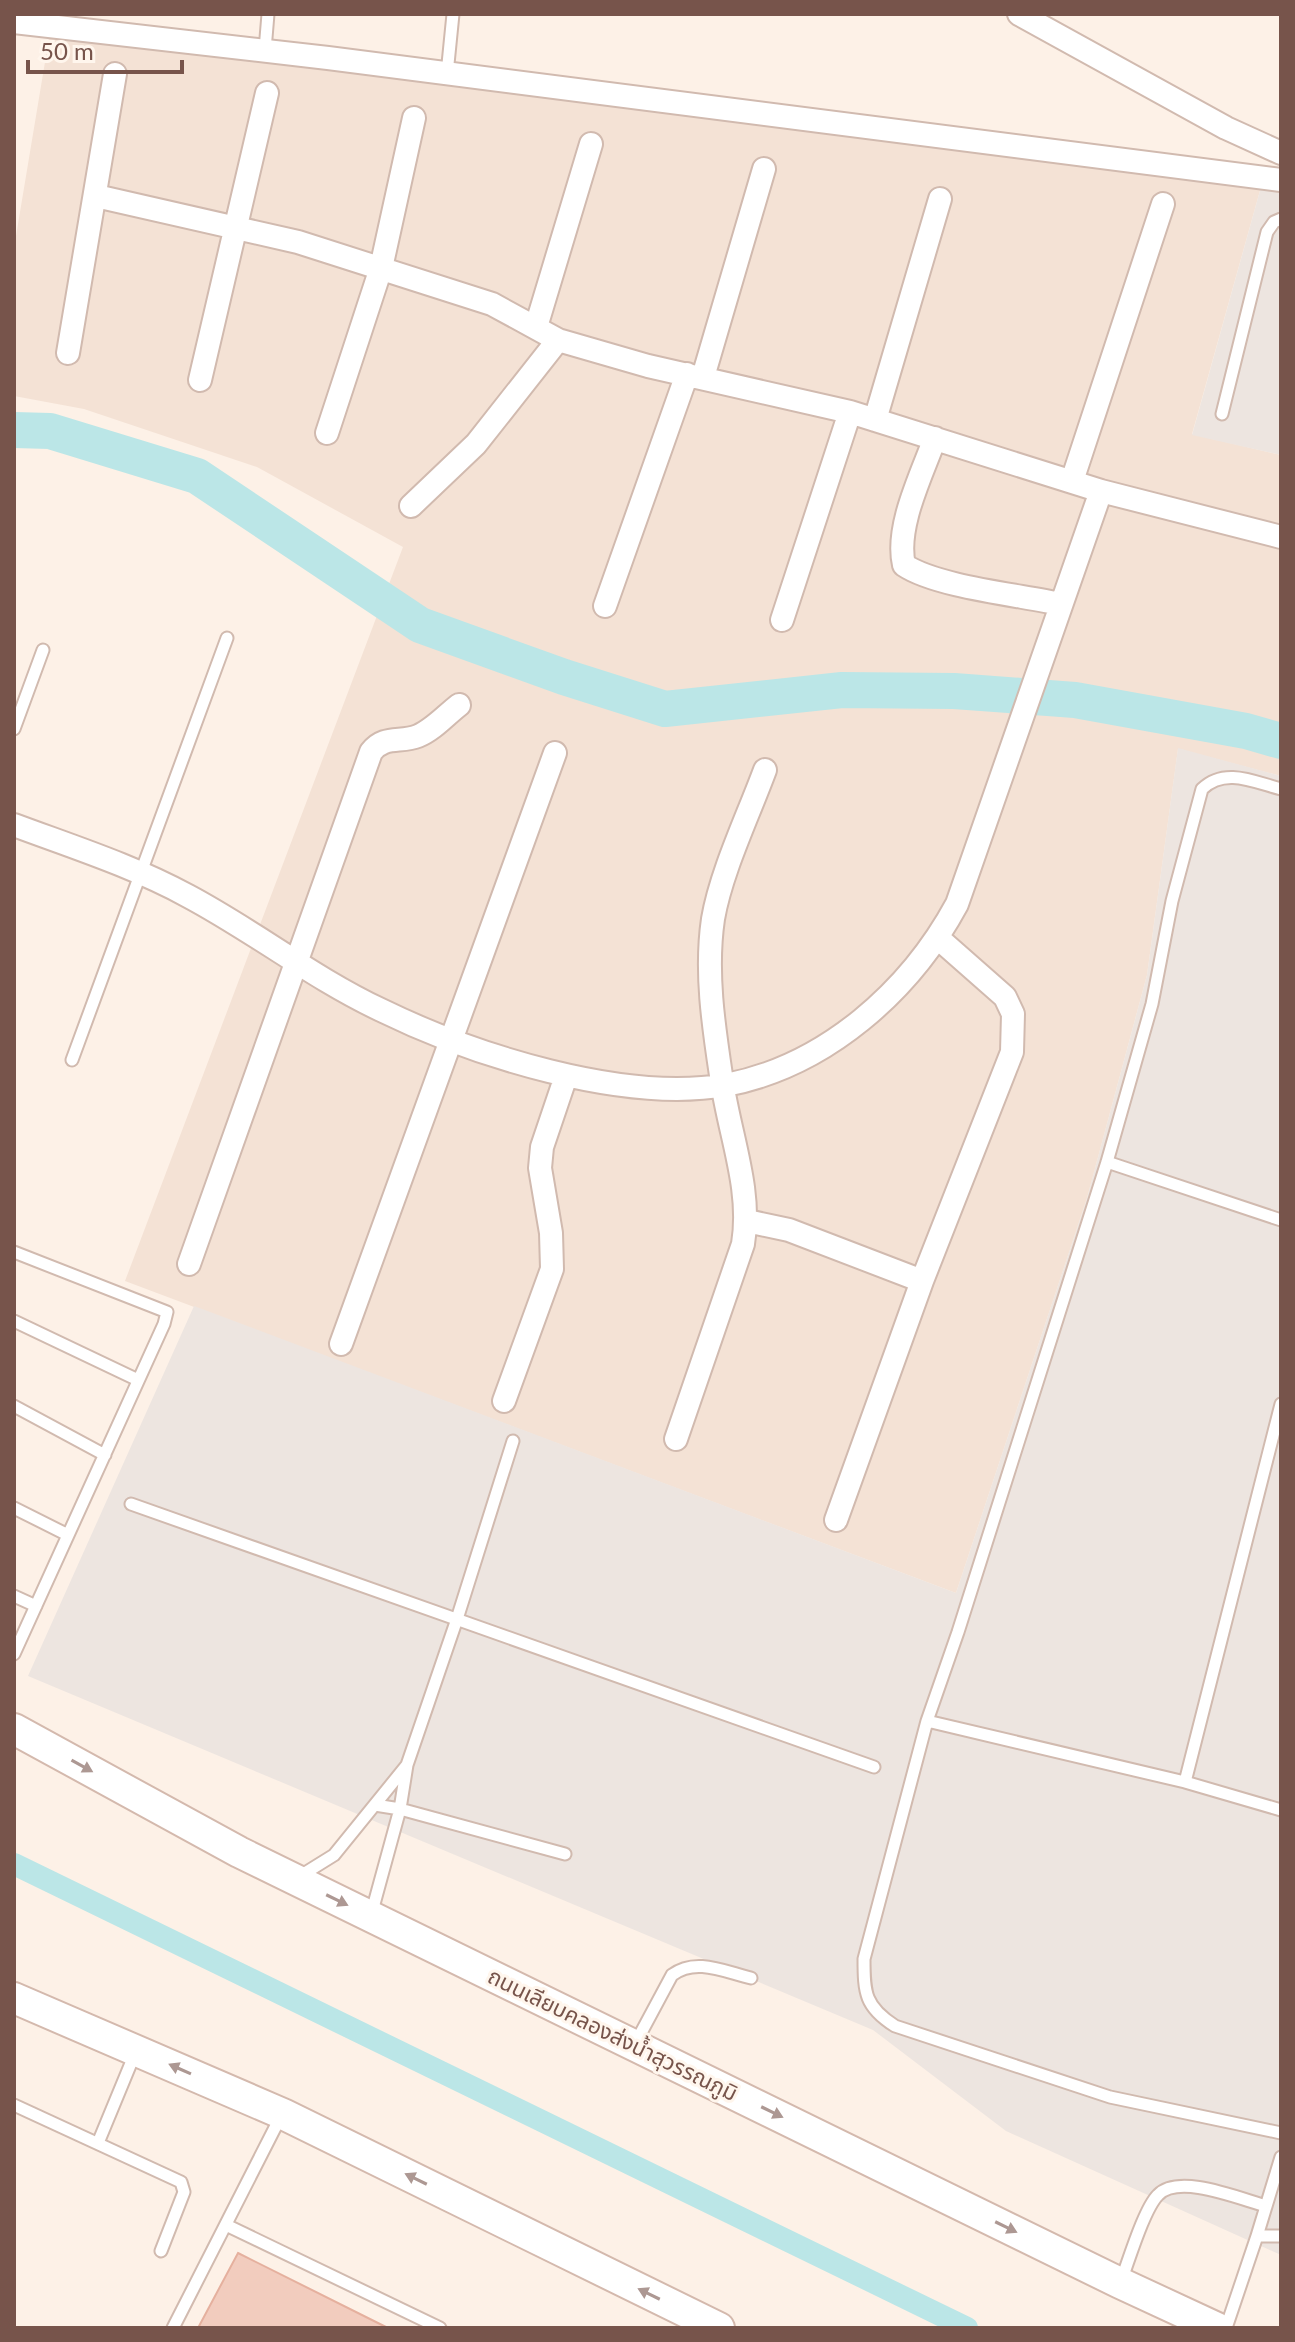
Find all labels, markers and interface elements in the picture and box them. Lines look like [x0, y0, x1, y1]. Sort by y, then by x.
scale bar [28, 24, 182, 74]
text: 50 m [40, 36, 94, 65]
one-way arrow [71, 1759, 94, 1773]
one-way arrow [326, 1893, 349, 1907]
street label: ถนนเลียบคลองส่งน้ำสุวรรณภูมิ [483, 1961, 743, 2107]
one-way arrow [168, 2063, 192, 2076]
one-way arrow [761, 2105, 784, 2119]
one-way arrow [404, 2172, 427, 2186]
one-way arrow [994, 2220, 1017, 2233]
one-way arrow [637, 2287, 660, 2300]

